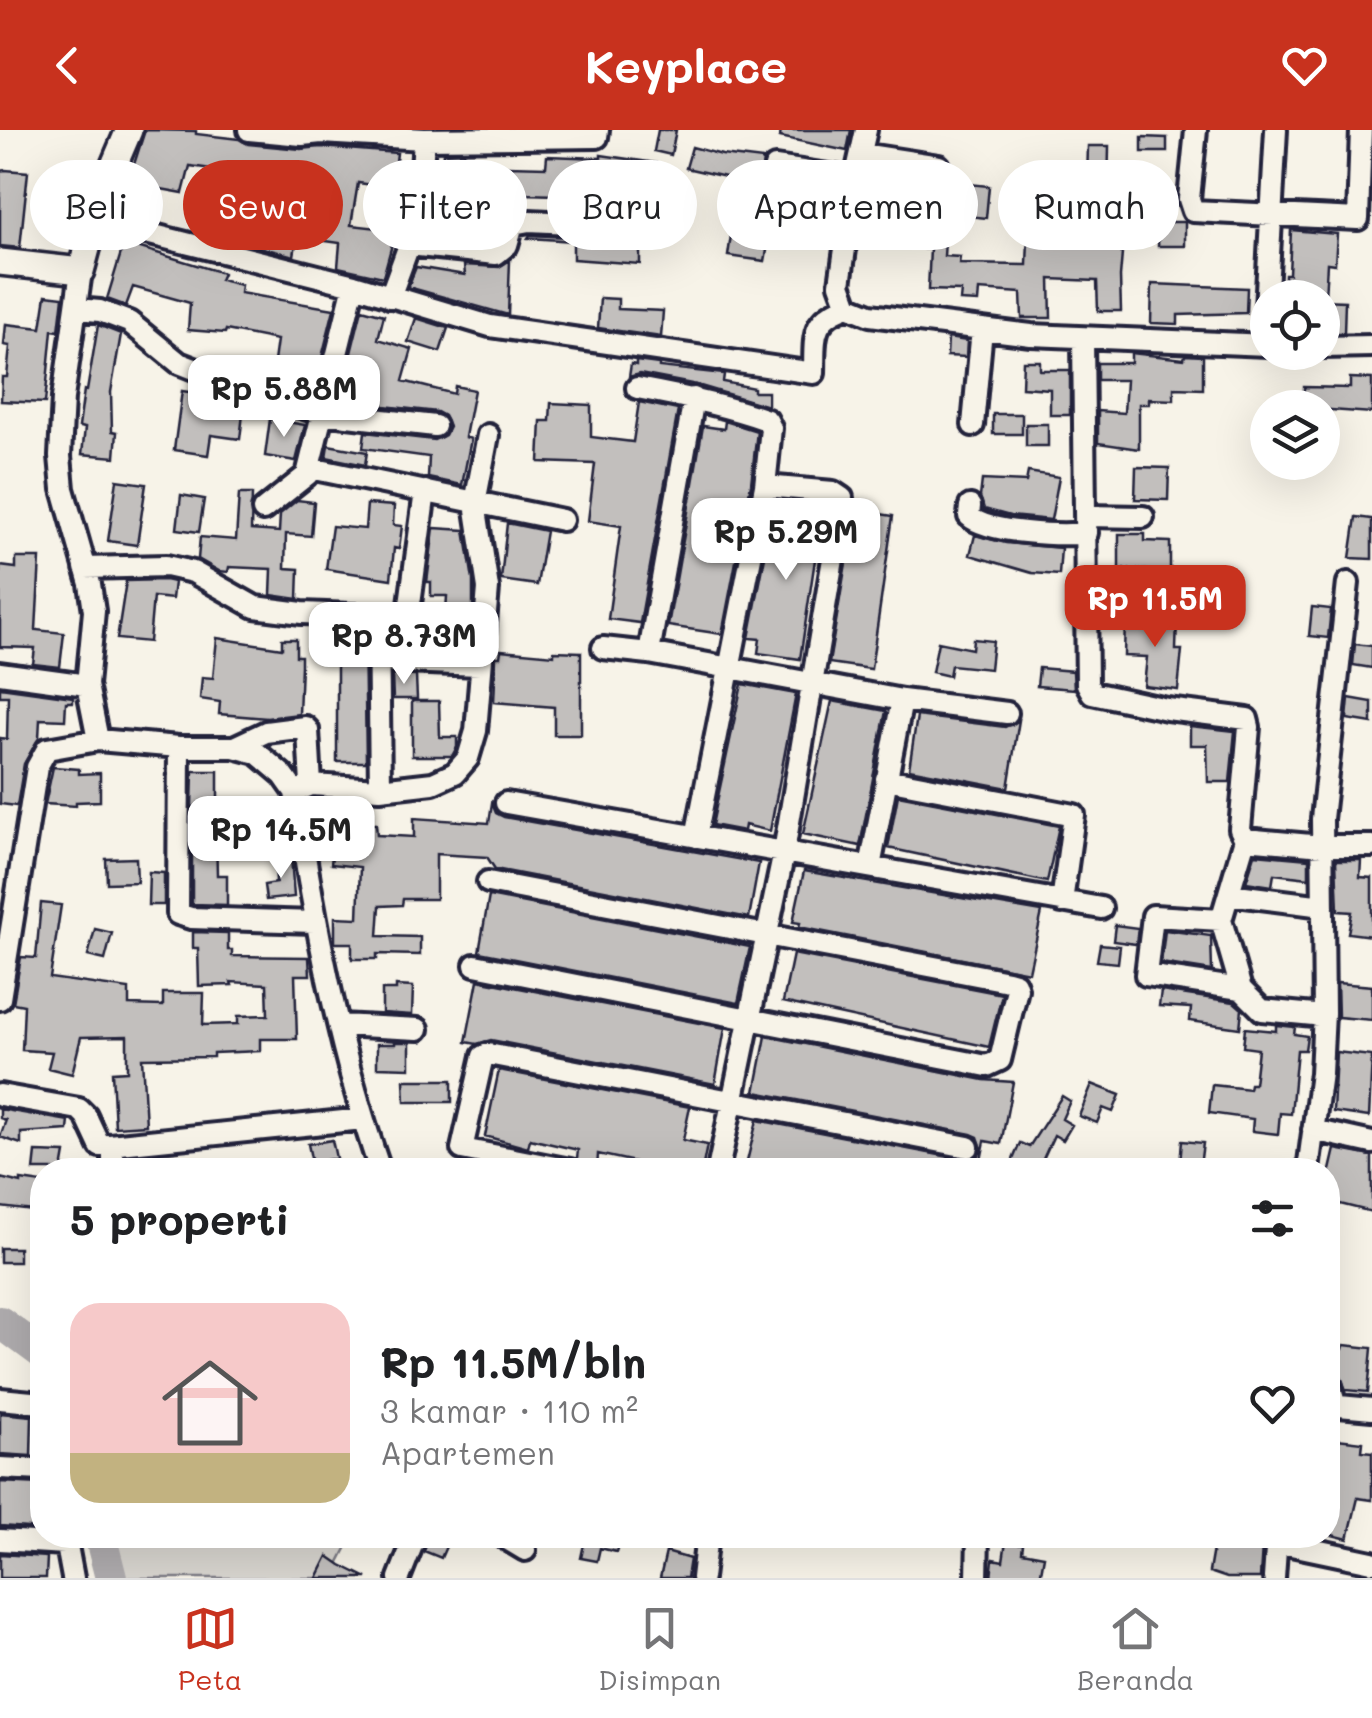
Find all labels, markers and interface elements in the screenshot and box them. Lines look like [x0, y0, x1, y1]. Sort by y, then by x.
text: Keyplace [585, 36, 787, 94]
icon: back [40, 38, 95, 93]
icon: heart [1277, 38, 1332, 93]
chip: Beli [30, 160, 163, 250]
chip: Sewa [183, 160, 343, 250]
chip: Filter [363, 160, 527, 250]
chip: Baru [547, 160, 697, 250]
chip: Apartemen [717, 160, 978, 250]
chip: Rumah [998, 160, 1179, 250]
map controls [1250, 280, 1340, 480]
button: locate [1250, 280, 1340, 370]
pin: Rp 5.88M [181, 355, 387, 440]
text: Rp 5.88M [210, 366, 358, 408]
button: layers [1250, 390, 1340, 480]
pin: Rp 5.29M [683, 498, 889, 583]
text: Rp 5.29M [713, 509, 859, 551]
pin: Rp 11.5M [1052, 565, 1258, 650]
text: Rp 11.5M [1087, 576, 1223, 618]
pin: Rp 8.73M [301, 602, 507, 687]
text: Rp 8.73M [331, 613, 477, 655]
pin: Rp 14.5M [178, 796, 384, 881]
text: Rp 14.5M [210, 807, 352, 849]
text: 5 properti [70, 1191, 290, 1246]
icon: filters [1245, 1191, 1300, 1246]
text: Rp 11.5M/bln [380, 1334, 646, 1389]
icon: home [150, 1343, 270, 1463]
icon: heart [1245, 1376, 1300, 1431]
text: 3 kamar · 110 m² [380, 1389, 638, 1431]
text: Apartemen [380, 1431, 555, 1473]
tab: Peta [178, 1601, 242, 1697]
tab: Disimpan [598, 1601, 721, 1697]
tab: Beranda [1077, 1601, 1194, 1697]

